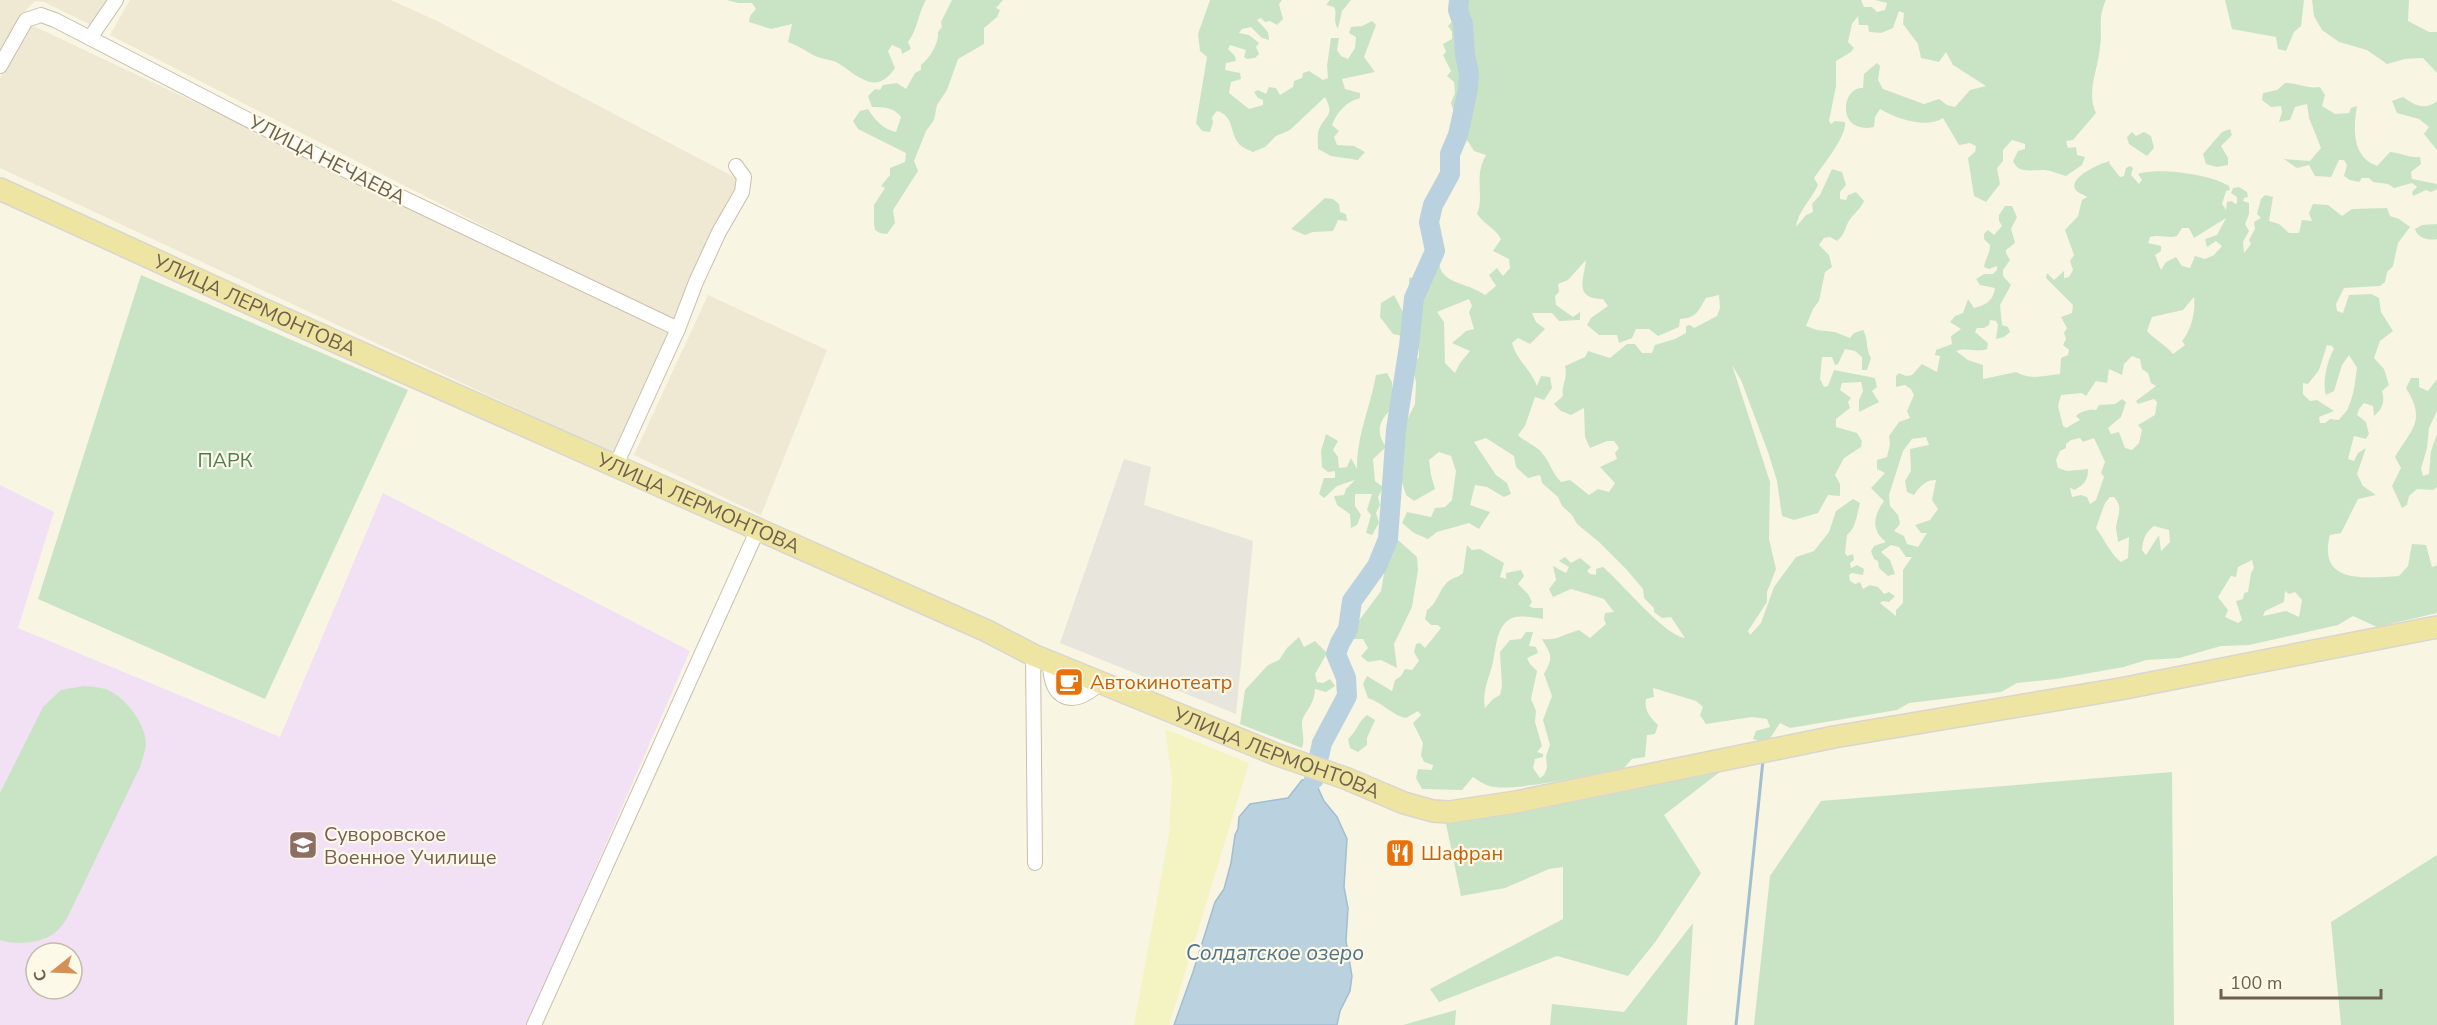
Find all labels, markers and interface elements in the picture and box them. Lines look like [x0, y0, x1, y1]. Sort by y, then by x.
street label: УЛИЦА НЕЧАЕВА [243, 108, 410, 211]
street label: УЛИЦА ЛЕРМОНТОВА [148, 247, 361, 363]
street label: УЛИЦА ЛЕРМОНТОВА [592, 446, 805, 560]
park label: ПАРК [197, 447, 253, 474]
cafe icon: Автокинотеатр [1053, 666, 1085, 698]
place label: Автокинотеатр [1090, 669, 1232, 696]
street label: УЛИЦА ЛЕРМОНТОВА [1169, 700, 1385, 805]
place label: Суворовское Военное Училище [324, 821, 497, 871]
school or university icon: Суворовское Военное Училище [287, 829, 319, 861]
restaurant icon: Шафран [1384, 837, 1416, 869]
place label: Шафран [1421, 840, 1503, 867]
water label: Солдатское озеро [1186, 939, 1364, 967]
north arrow [24, 941, 84, 1001]
scale bar [2221, 962, 2382, 1000]
text: С [29, 967, 53, 984]
text: 100 m [2230, 971, 2282, 995]

